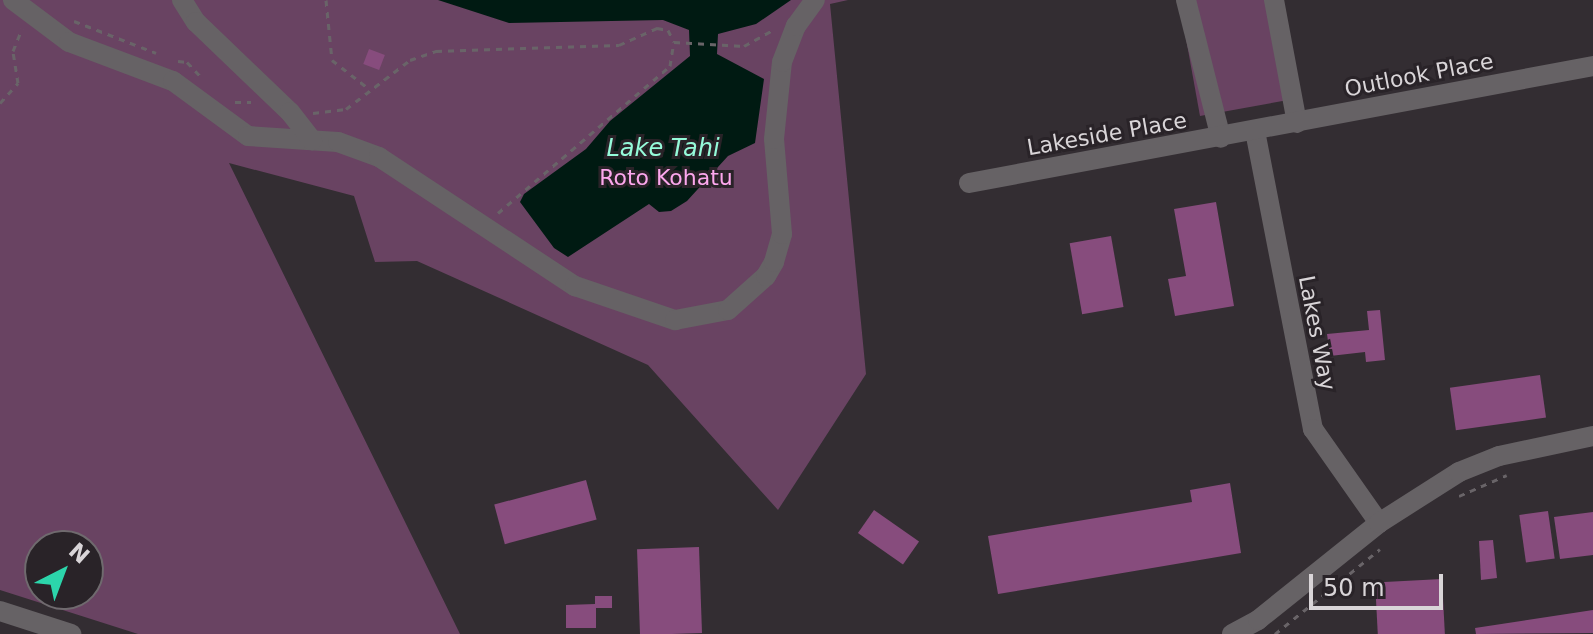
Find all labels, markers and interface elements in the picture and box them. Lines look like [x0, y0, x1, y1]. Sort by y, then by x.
street label: Outlook Place [1342, 48, 1496, 102]
street label: Lakeside Place [1025, 107, 1189, 161]
water label: Lake Tahi [606, 135, 720, 163]
park label: Roto Kohatu [599, 165, 733, 191]
street label: Lakes Way [1293, 273, 1341, 393]
north arrow [24, 530, 104, 610]
text: N [64, 538, 94, 569]
scale bar [1313, 558, 1447, 608]
text: 50 m [1323, 574, 1385, 602]

